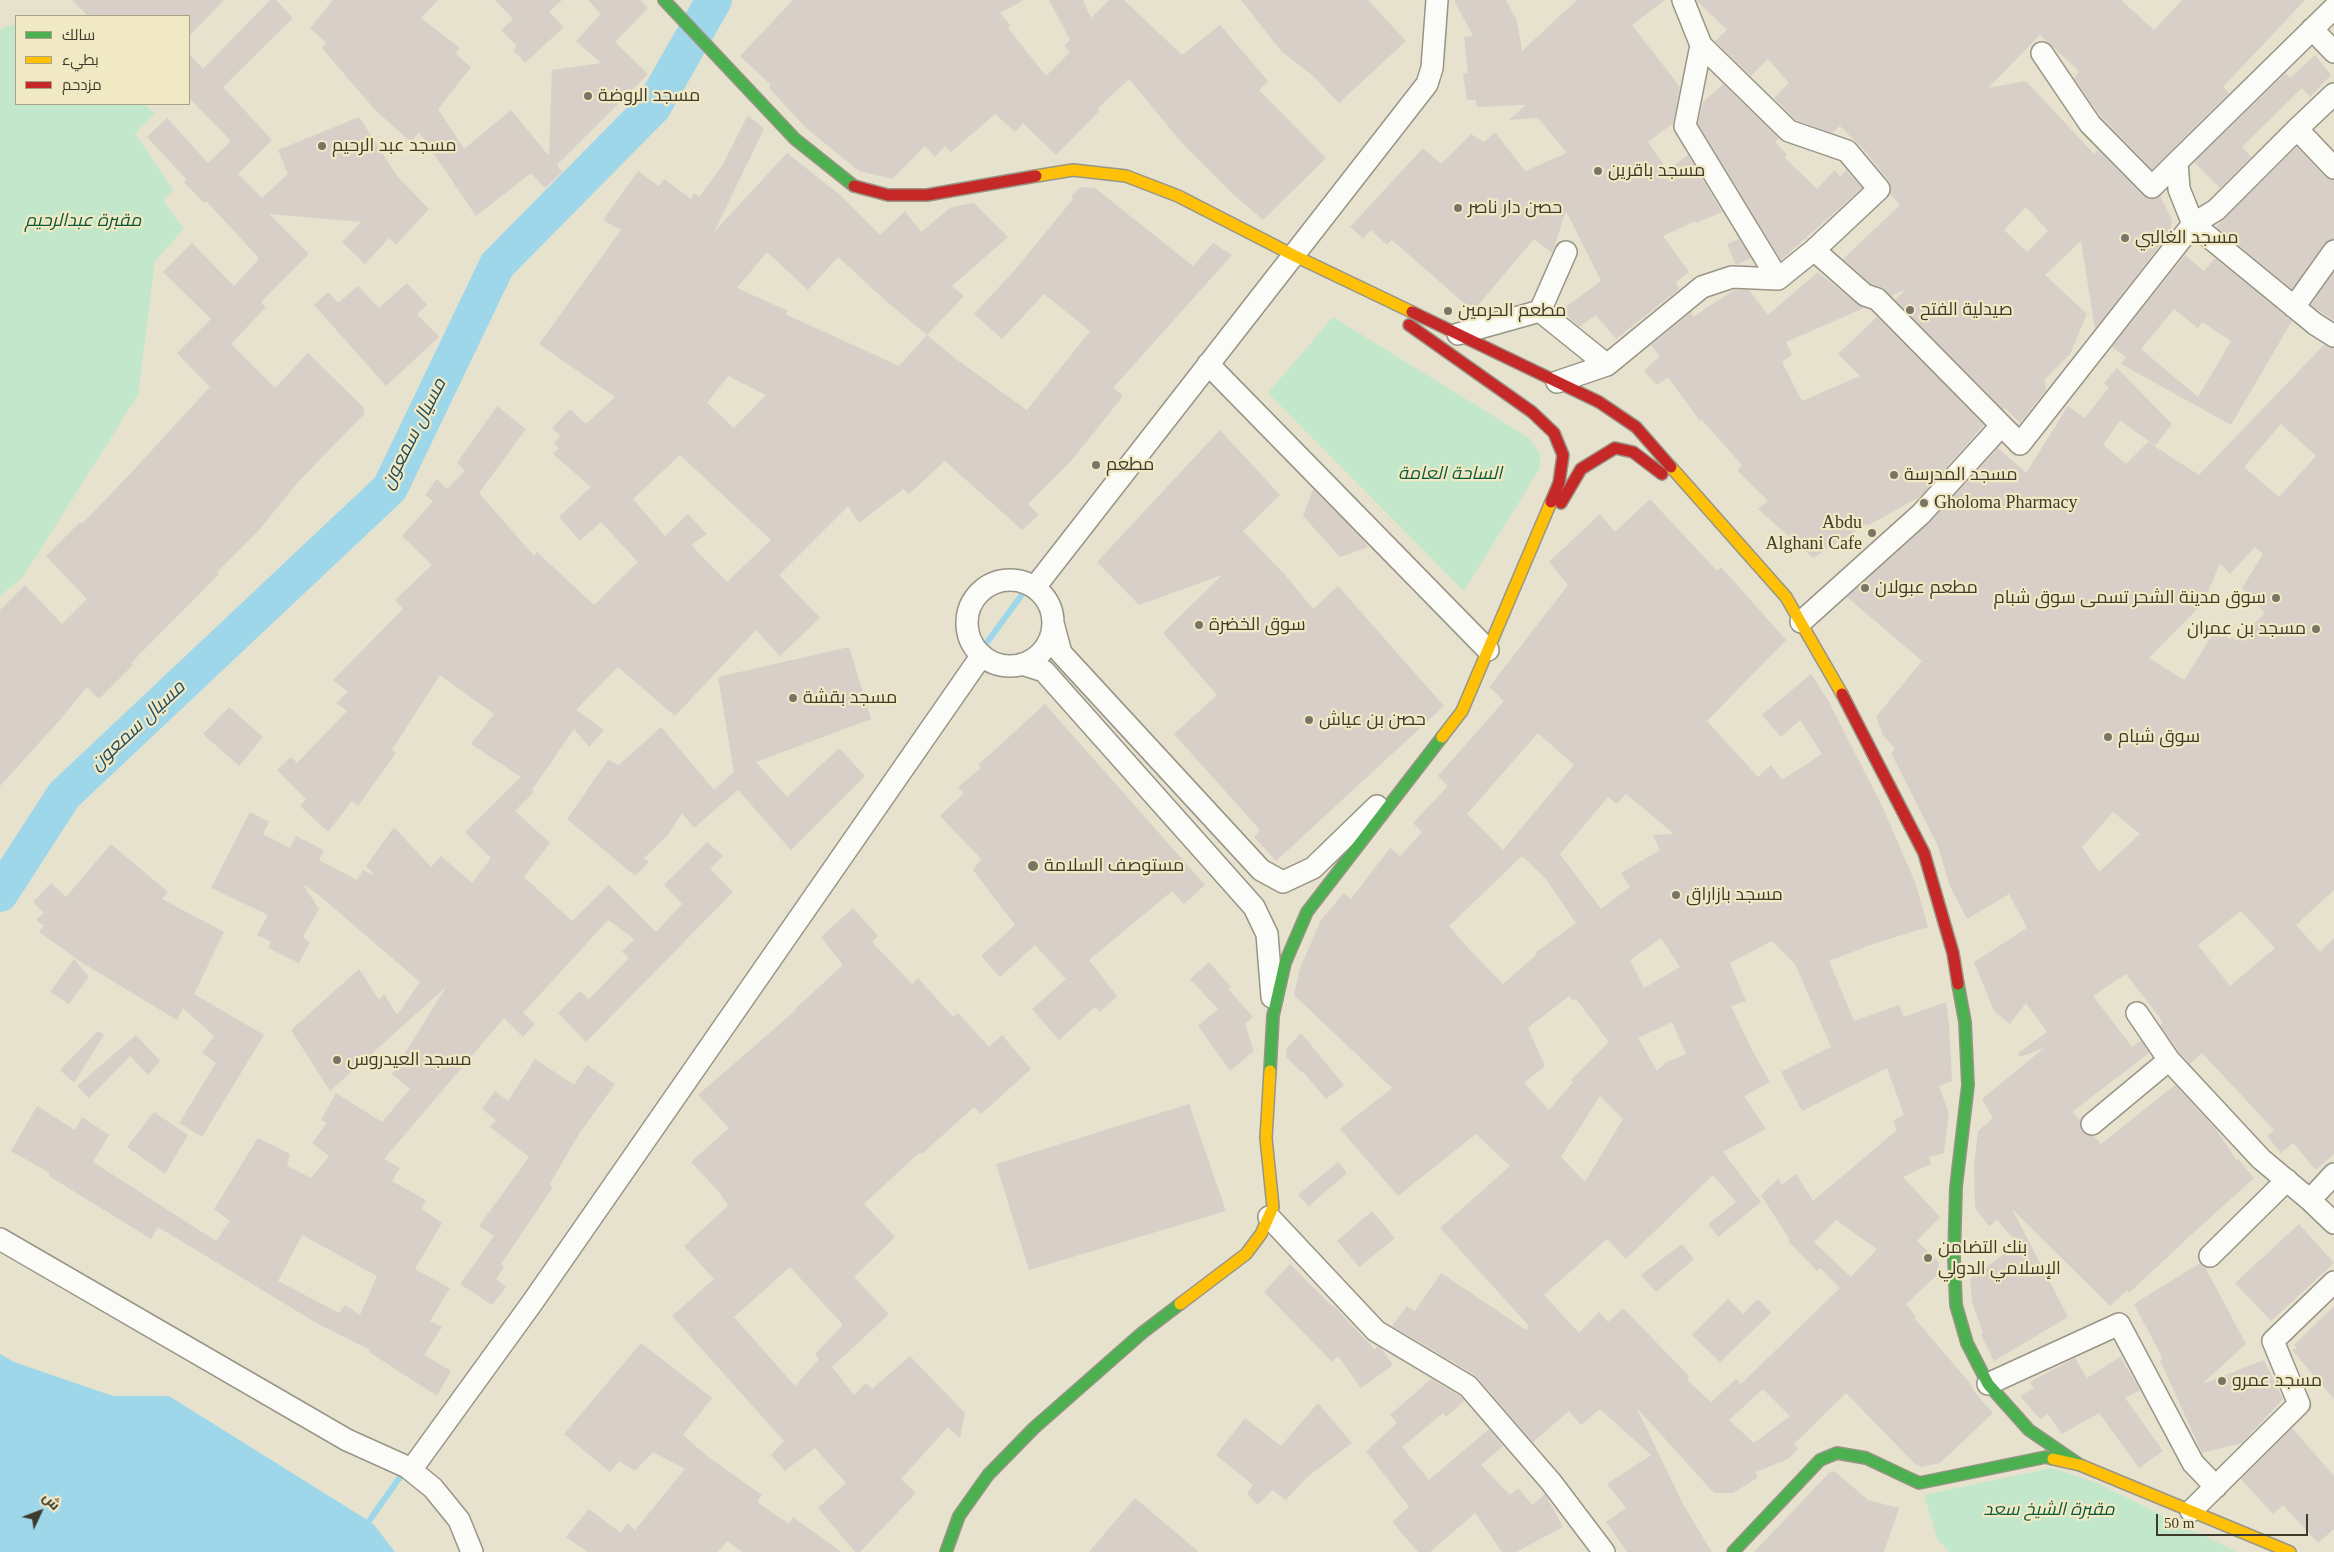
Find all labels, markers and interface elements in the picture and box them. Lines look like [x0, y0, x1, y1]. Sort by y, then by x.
legend [15, 15, 190, 105]
text: سالك [62, 27, 95, 43]
text: بطيء [62, 52, 99, 68]
text: مزدحم [62, 77, 102, 93]
place label: مسجد الروضة [598, 85, 700, 107]
marker: مسجد الروضة [582, 90, 594, 102]
place label: مسجد عبد الرحيم [332, 135, 456, 157]
marker: مسجد عبد الرحيم [316, 140, 328, 152]
place label: مسجد باقرين [1608, 160, 1705, 182]
marker: مسجد باقرين [1592, 165, 1604, 177]
place label: حصن دار ناصر [1468, 197, 1562, 219]
marker: حصن دار ناصر [1452, 202, 1464, 214]
park label: مقبرة عبدالرحيم [25, 210, 141, 232]
place label: مسجد الغالبي [2135, 227, 2239, 249]
marker: مسجد الغالبي [2119, 232, 2131, 244]
place label: صيدلية الفتح [1920, 299, 2013, 321]
place label: مطعم الحرمين [1458, 300, 1566, 322]
marker: صيدلية الفتح [1904, 304, 1916, 316]
marker: مطعم الحرمين [1442, 305, 1454, 317]
water label: مسيال سمعون [376, 375, 452, 493]
place label: مطعم [1106, 454, 1154, 476]
marker: مطعم [1090, 459, 1102, 471]
park label: الساحة العامة [1398, 463, 1502, 485]
place label: مسجد المدرسة [1904, 464, 2018, 486]
marker: مسجد المدرسة [1888, 469, 1900, 481]
place label: Gholoma Pharmacy [1934, 492, 2077, 514]
marker: Gholoma Pharmacy [1918, 497, 1930, 509]
place label: Abdu Alghani Cafe [1766, 512, 1862, 554]
marker: Abdu Alghani Cafe [1866, 527, 1878, 539]
place label: مطعم عبولان [1875, 577, 1978, 599]
marker: مطعم عبولان [1859, 582, 1871, 594]
place label: سوق مدينة الشحر تسمى سوق شبام [1994, 587, 2266, 609]
marker: سوق مدينة الشحر تسمى سوق شبام [2270, 592, 2282, 604]
place label: سوق الخضرة [1209, 614, 1306, 636]
place label: مسجد بن عمران [2187, 618, 2306, 640]
marker: سوق الخضرة [1193, 619, 1205, 631]
marker: مسجد بن عمران [2310, 623, 2322, 635]
water label: مسيال سمعون [86, 676, 190, 776]
place label: مسجد بقشة [803, 687, 897, 709]
marker: مسجد بقشة [787, 692, 799, 704]
place label: حصن بن عياش [1319, 709, 1426, 731]
marker: حصن بن عياش [1303, 714, 1315, 726]
place label: سوق شبام [2118, 726, 2200, 748]
marker: سوق شبام [2102, 731, 2114, 743]
place label: مستوصف السلامة [1044, 855, 1184, 877]
marker: مستوصف السلامة [1026, 859, 1040, 873]
place label: مسجد بازاراق [1686, 884, 1783, 906]
marker: مسجد بازاراق [1670, 889, 1682, 901]
place label: مسجد العيدروس [347, 1049, 472, 1071]
marker: مسجد العيدروس [331, 1054, 343, 1066]
place label: بنك التضامن الإسلامي الدولي [1938, 1237, 2061, 1280]
marker: بنك التضامن الإسلامي الدولي [1922, 1252, 1934, 1264]
place label: مسجد عمرو [2232, 1370, 2322, 1392]
marker: مسجد عمرو [2216, 1375, 2228, 1387]
north arrow [15, 1487, 65, 1537]
text: ش [40, 1490, 63, 1513]
park label: مقبرة الشيخ سعد [1983, 1499, 2115, 1521]
scale bar [2159, 1504, 2312, 1536]
text: 50 m [2164, 1515, 2194, 1531]

